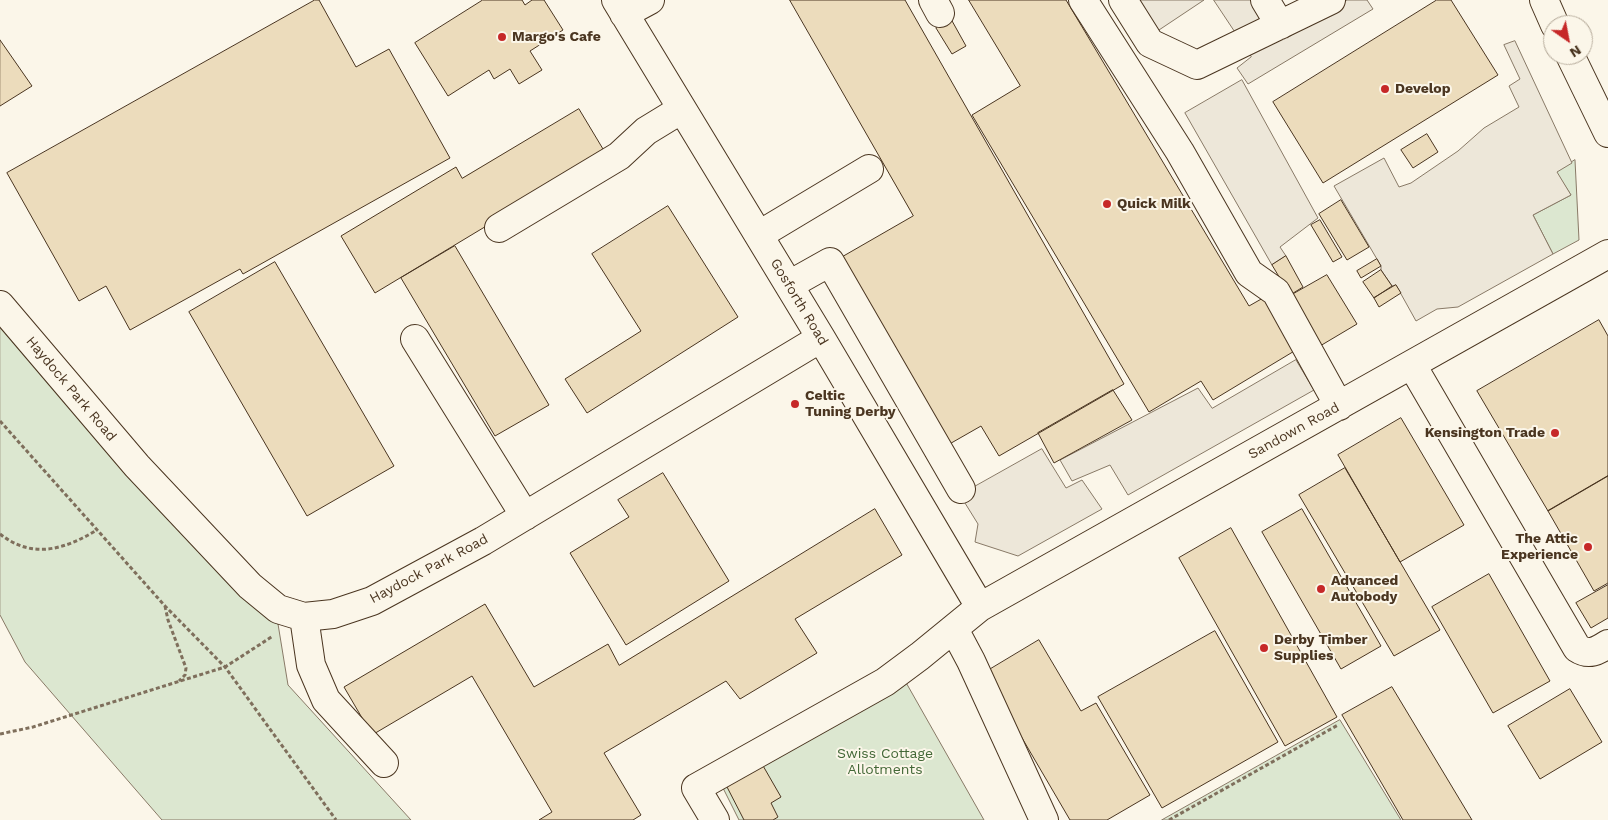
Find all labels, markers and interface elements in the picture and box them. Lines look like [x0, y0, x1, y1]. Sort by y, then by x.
north arrow [1543, 15, 1593, 65]
place label: Margo's Cafe [512, 29, 601, 45]
marker: Margo's Cafe [496, 31, 508, 43]
text: N [1567, 42, 1584, 61]
place label: Develop [1395, 81, 1451, 97]
marker: Develop [1379, 83, 1391, 95]
place label: Quick Milk [1117, 196, 1191, 212]
marker: Quick Milk [1101, 198, 1113, 210]
street label: Gosforth Road [766, 256, 832, 348]
street label: Haydock Park Road [22, 333, 120, 445]
place label: Celtic Tuning Derby [805, 388, 896, 421]
marker: Celtic Tuning Derby [789, 398, 801, 410]
street label: Sandown Road [1245, 399, 1343, 463]
place label: Kensington Trade [1425, 425, 1545, 441]
marker: Kensington Trade [1549, 427, 1561, 439]
street label: Haydock Park Road [367, 531, 491, 607]
place label: The Attic Experience [1501, 531, 1578, 564]
marker: The Attic Experience [1582, 541, 1594, 553]
place label: Advanced Autobody [1331, 573, 1398, 606]
marker: Advanced Autobody [1315, 583, 1327, 595]
place label: Derby Timber Supplies [1274, 632, 1368, 664]
marker: Derby Timber Supplies [1258, 642, 1270, 654]
park label: Swiss Cottage Allotments [837, 746, 933, 779]

